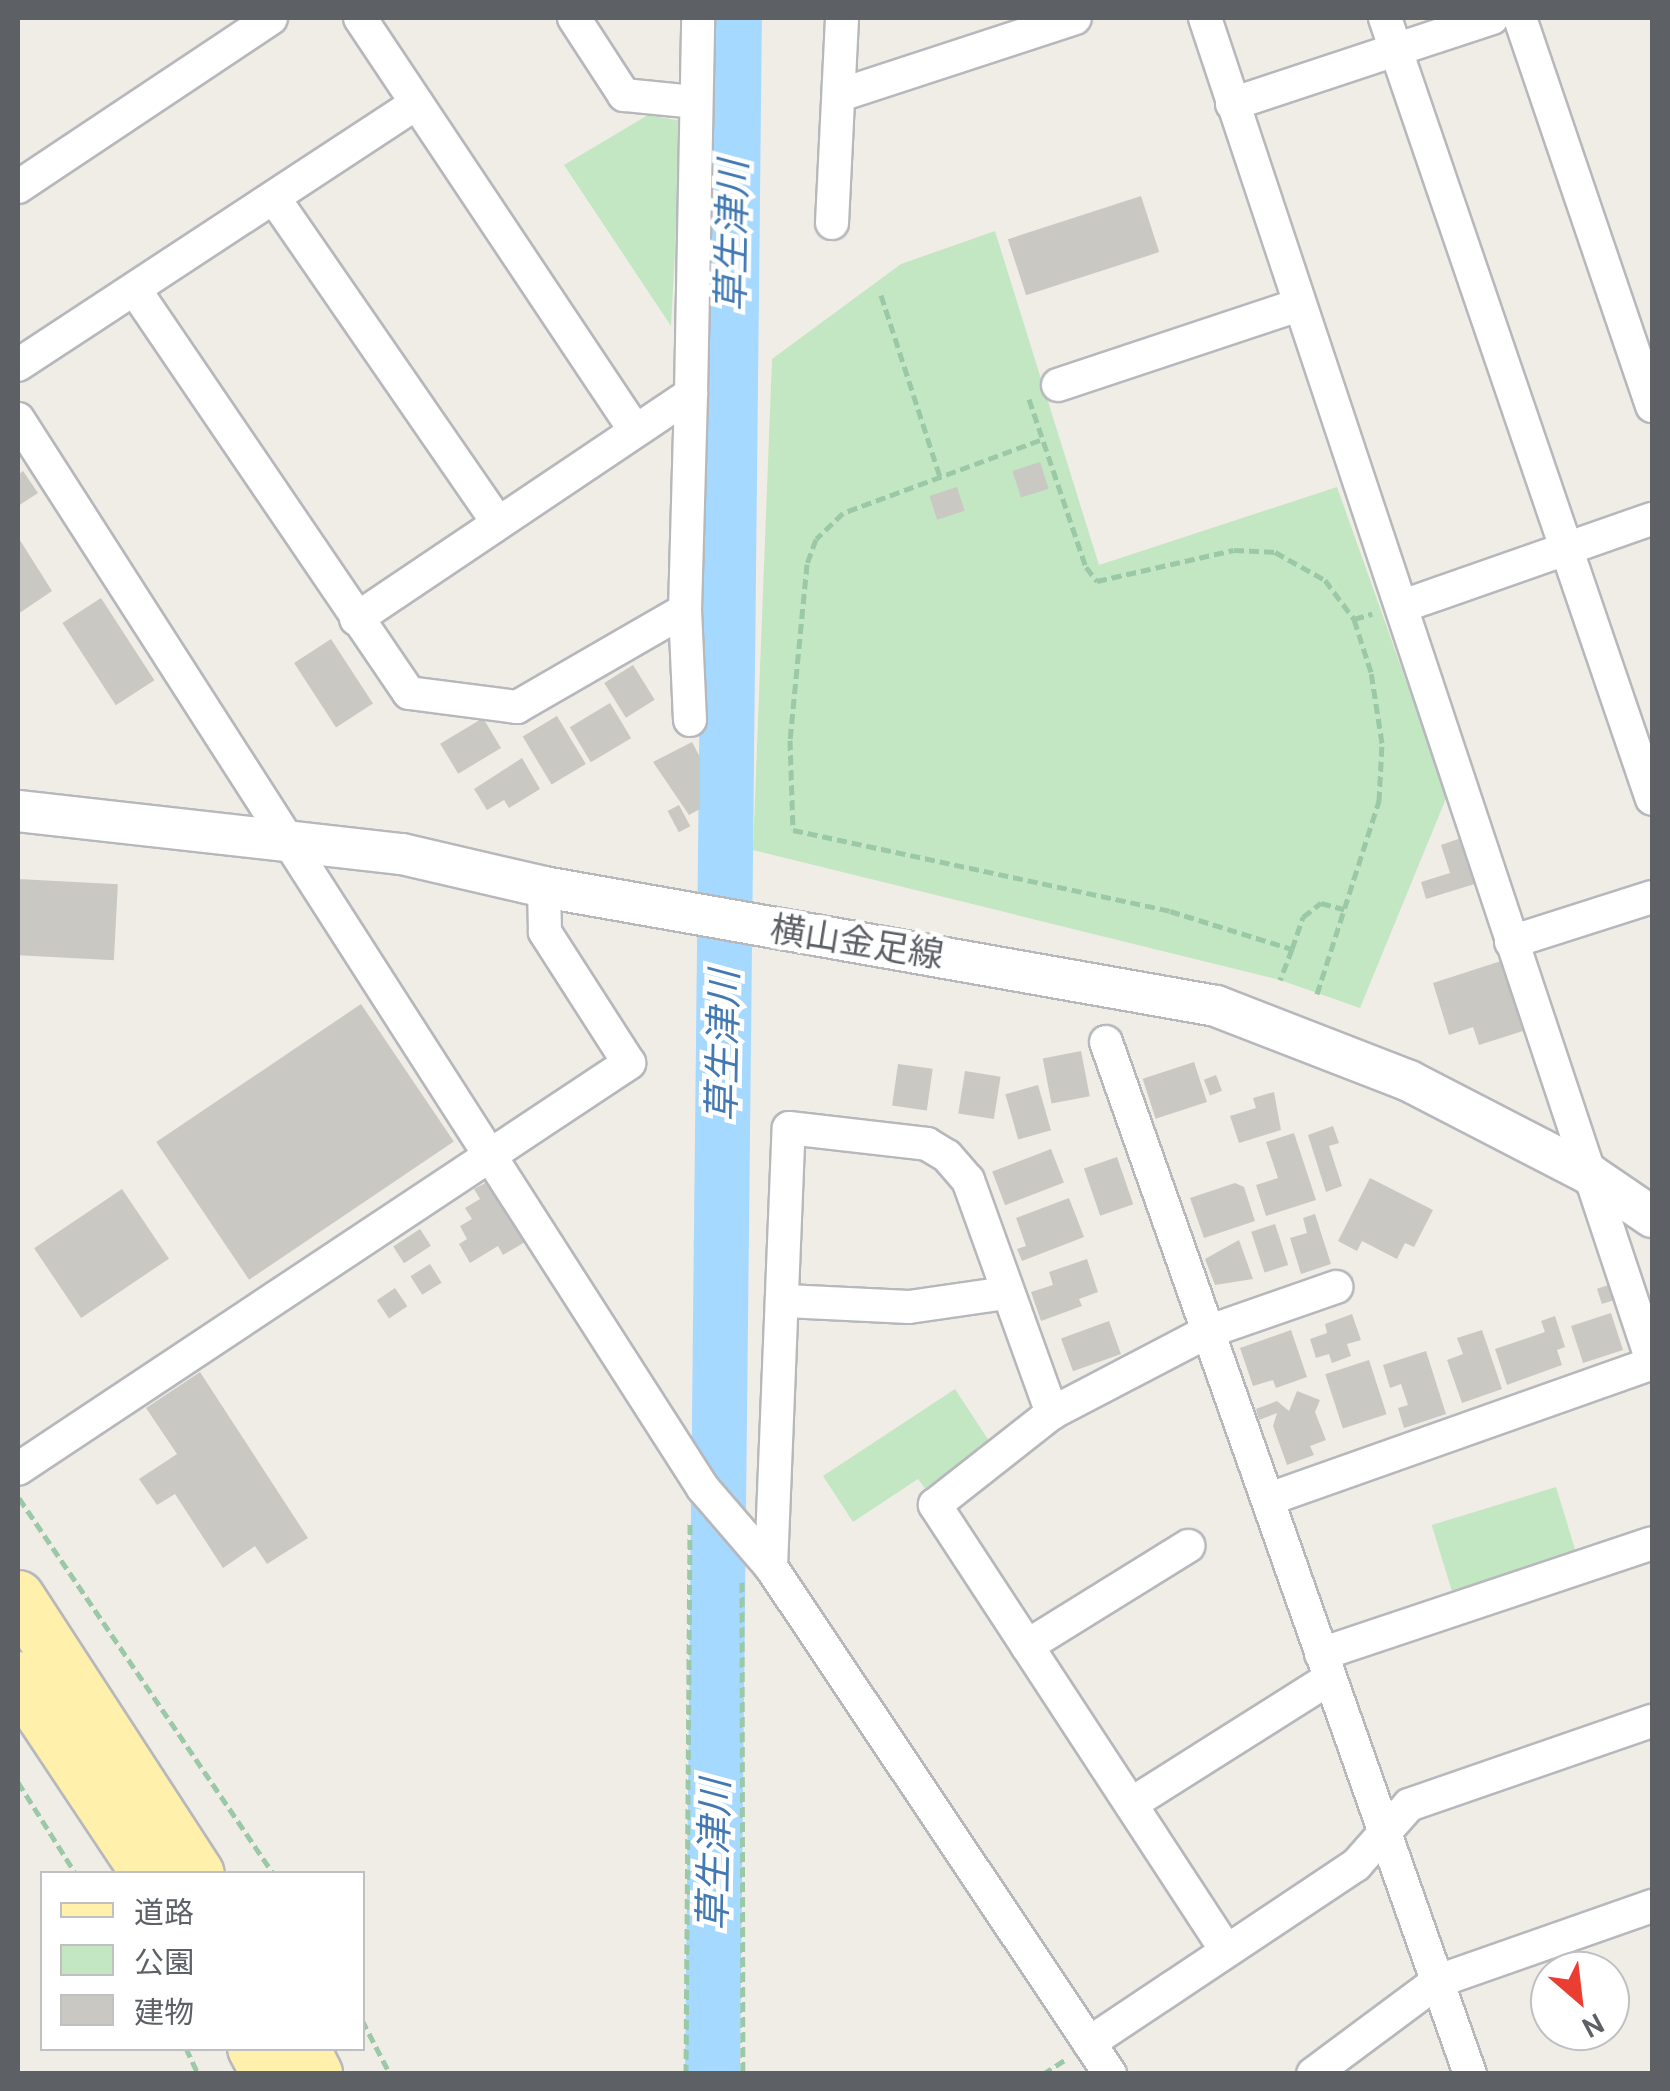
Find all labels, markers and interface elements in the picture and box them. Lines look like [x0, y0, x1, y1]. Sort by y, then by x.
water label: 草生津川 [708, 160, 756, 312]
street label: 横山金足線 [767, 908, 947, 976]
water label: 草生津川 [699, 970, 747, 1122]
water label: 草生津川 [690, 1779, 738, 1931]
legend [40, 1871, 365, 2051]
text: 道路 [134, 1894, 194, 1931]
text: 公園 [134, 1944, 194, 1981]
north arrow [1530, 1951, 1630, 2051]
text: 建物 [134, 1994, 194, 2031]
text: N [1576, 2006, 1610, 2045]

